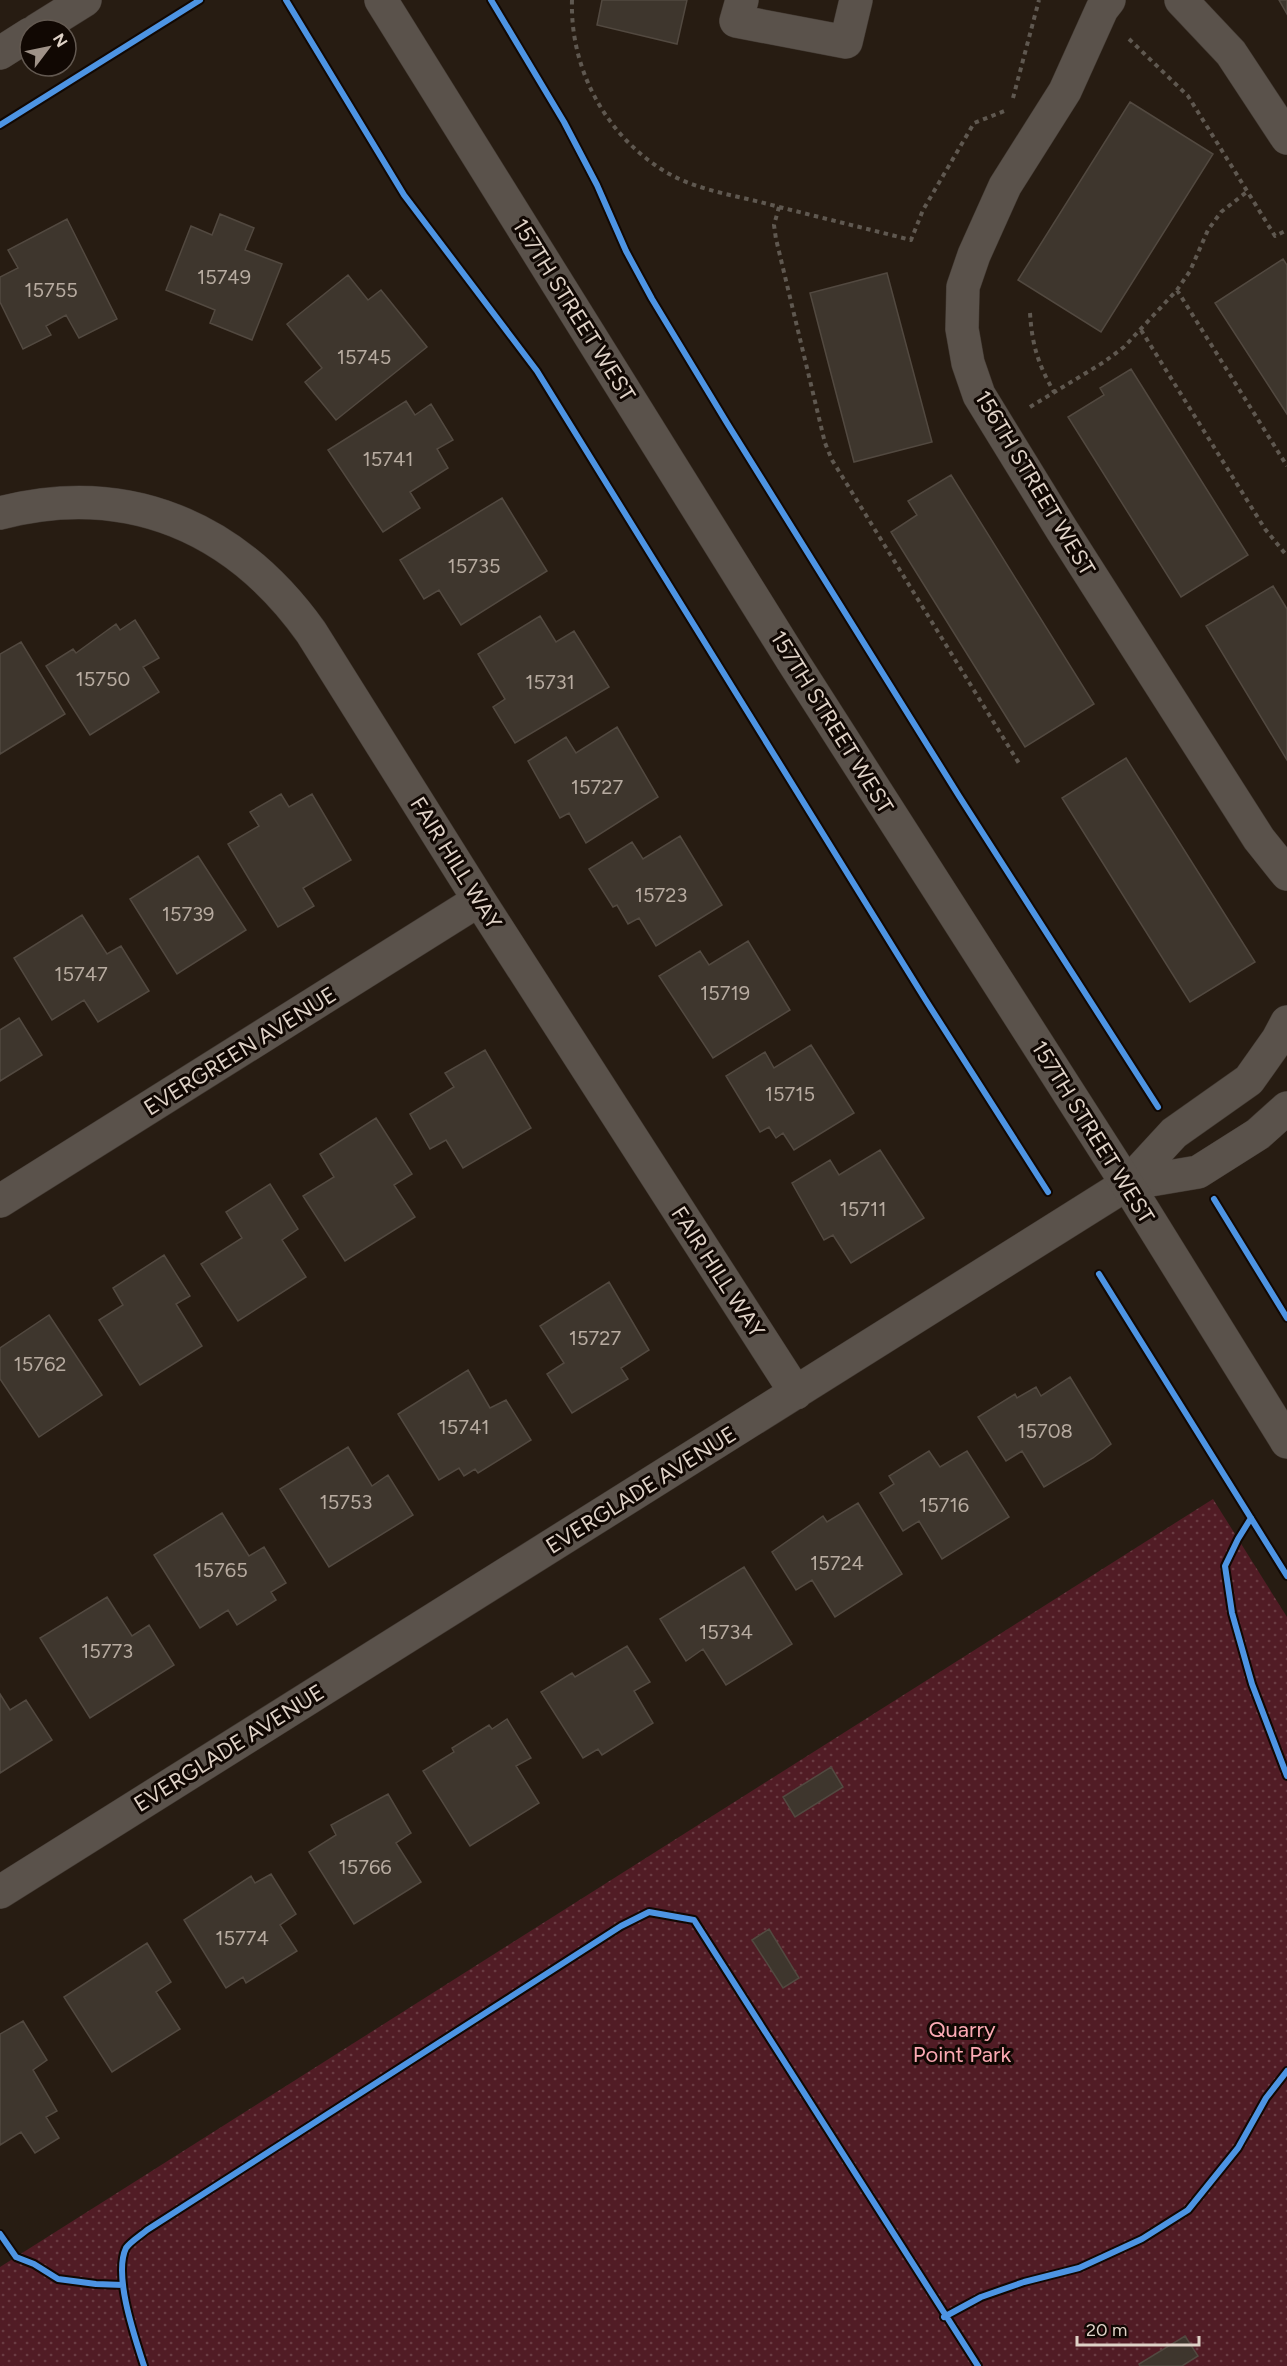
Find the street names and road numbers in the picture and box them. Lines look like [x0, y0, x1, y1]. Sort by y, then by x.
street label: 157TH STREET WEST [507, 214, 641, 406]
street label: 156TH STREET WEST [969, 386, 1101, 580]
street label: 157TH STREET WEST [765, 626, 899, 818]
street label: FAIR HILL WAY [405, 792, 508, 935]
street label: EVERGREEN AVENUE [139, 981, 341, 1121]
street label: 157TH STREET WEST [1026, 1036, 1160, 1228]
street label: FAIR HILL WAY [666, 1201, 771, 1343]
street label: EVERGLADE AVENUE [541, 1420, 741, 1560]
street label: EVERGLADE AVENUE [129, 1678, 329, 1818]

